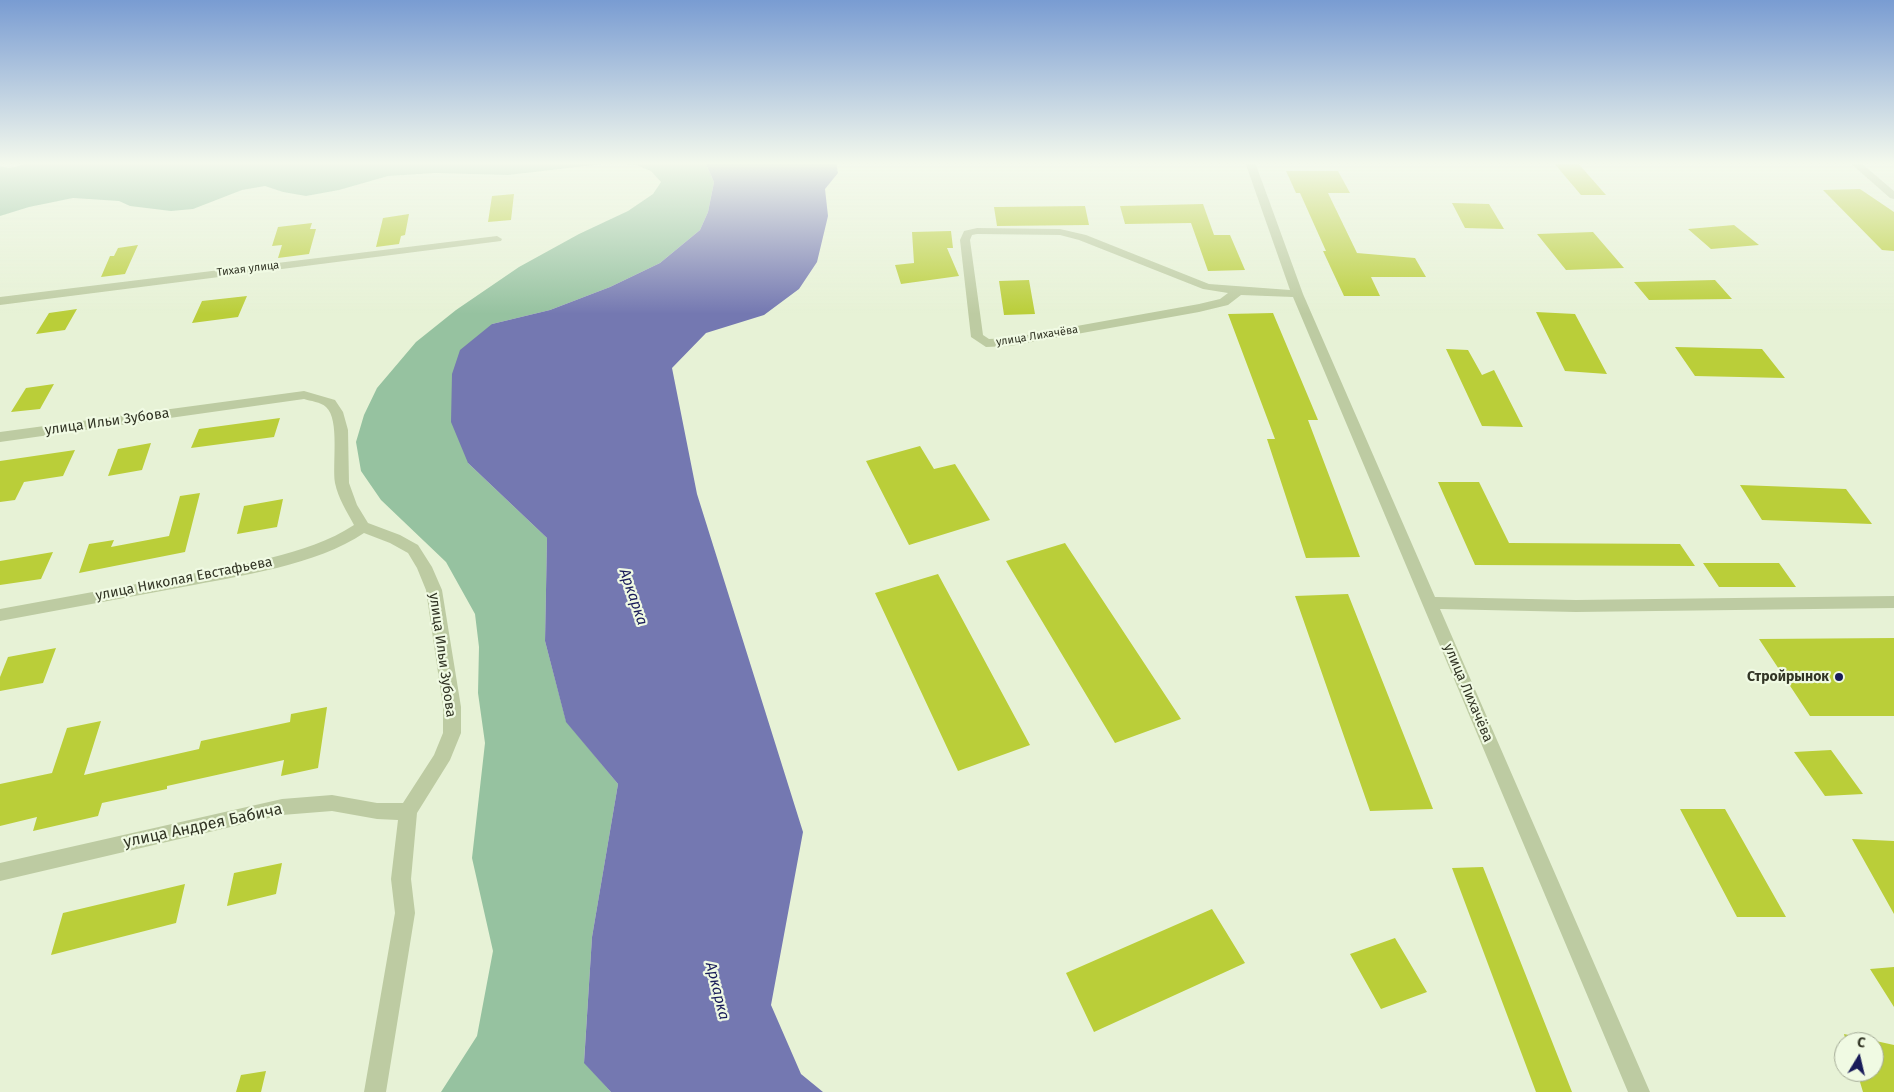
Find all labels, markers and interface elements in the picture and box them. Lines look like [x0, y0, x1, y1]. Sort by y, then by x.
street label: Тихая улица [216, 259, 280, 279]
street label: улица Лихачёва [995, 323, 1079, 349]
street label: улица Ильи Зубова [44, 405, 170, 439]
street label: улица Николая Евстафьева [94, 554, 274, 604]
water label: Аркарка [615, 566, 651, 628]
street label: улица Ильи Зубова [425, 592, 459, 718]
street label: улица Лихачёва [1440, 641, 1496, 745]
place label: Стройрынок [1747, 669, 1829, 685]
marker: Стройрынок [1833, 671, 1845, 683]
street label: улица Андрея Бабича [122, 800, 284, 852]
water label: Аркарка [701, 960, 733, 1022]
north arrow [1834, 1032, 1884, 1082]
text: С [1856, 1034, 1867, 1052]

